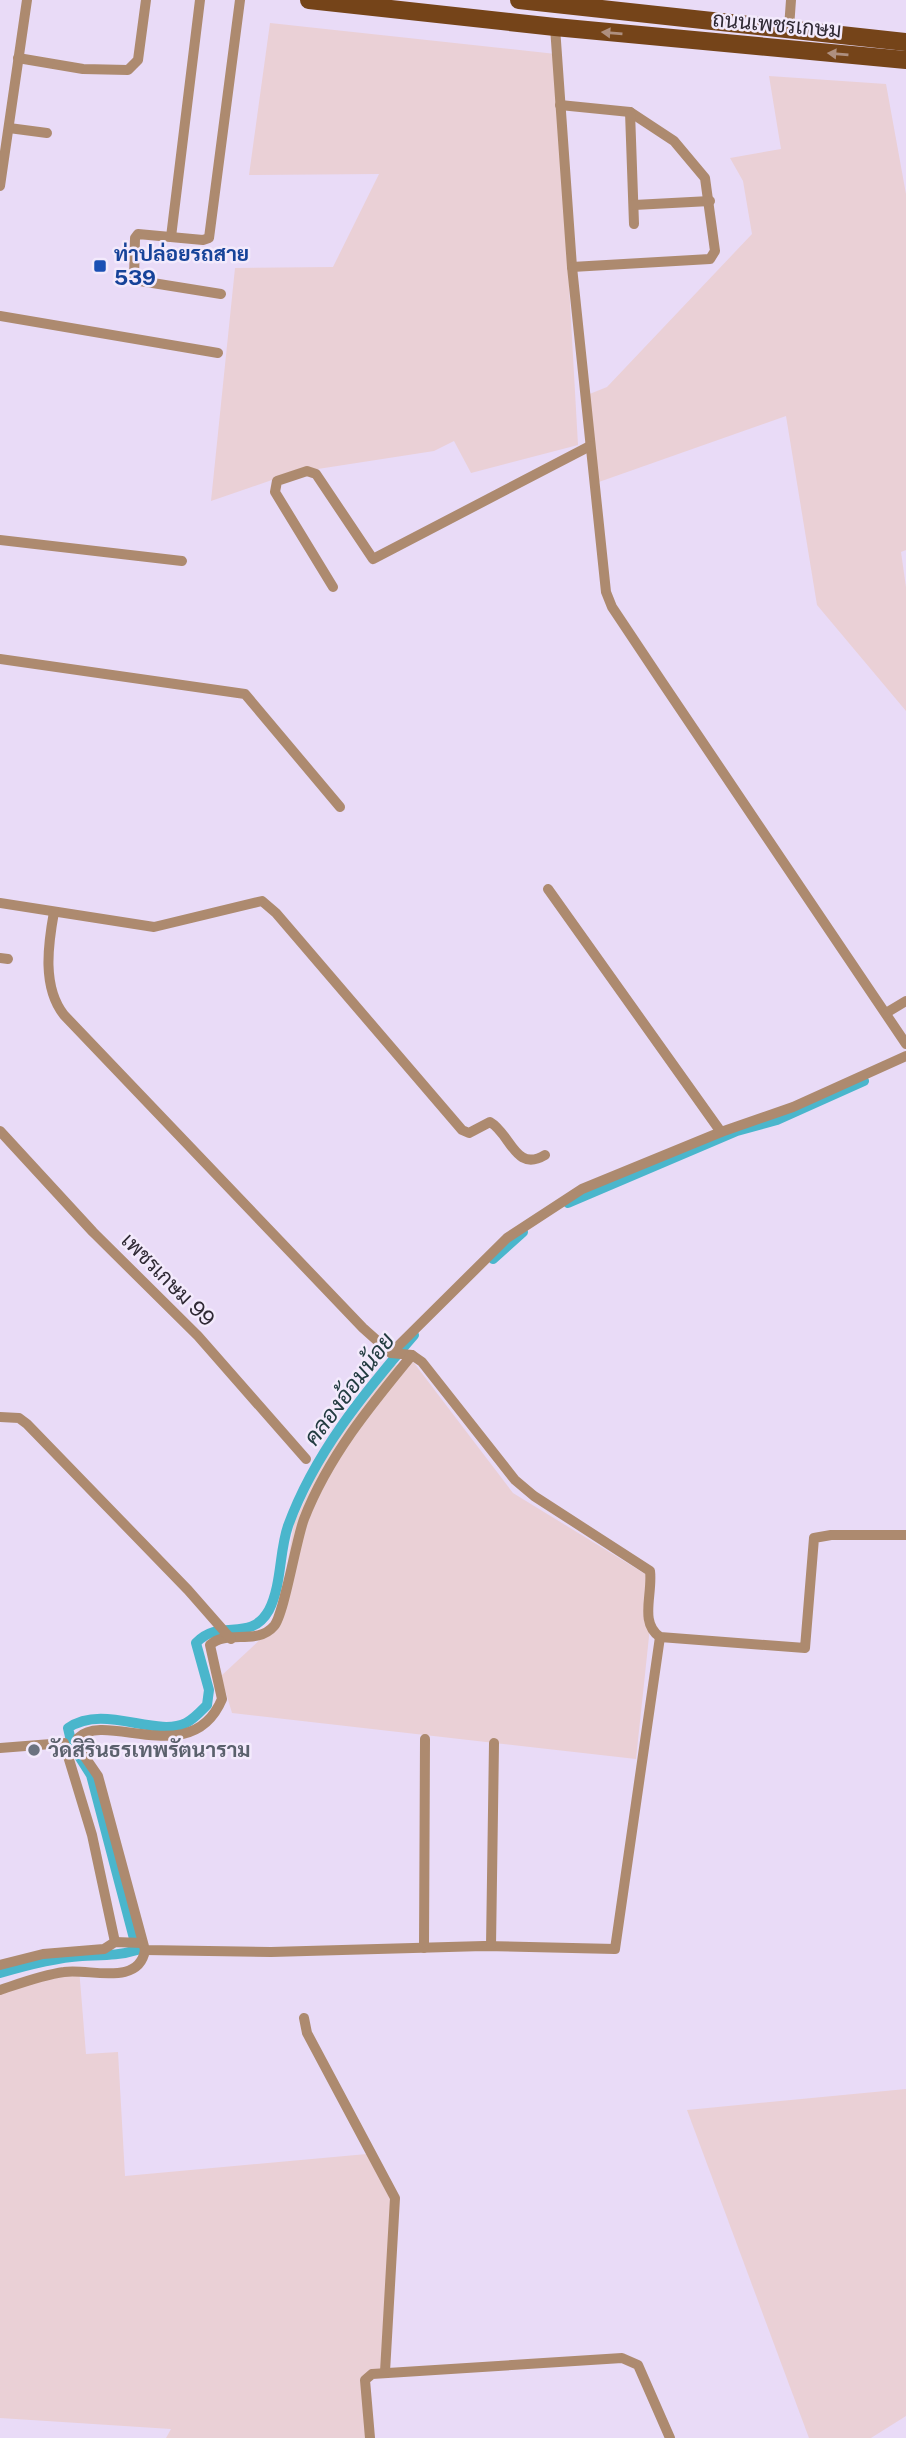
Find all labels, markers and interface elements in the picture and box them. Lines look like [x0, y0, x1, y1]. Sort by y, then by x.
street label: ถนนเพชรเกษม [712, 6, 842, 43]
one-way arrow [600, 27, 622, 38]
one-way arrow [827, 48, 849, 59]
place label: ท่าปล่อยรถสาย 539 [114, 241, 249, 290]
marker: ท่าปล่อยรถสาย 539 [92, 258, 108, 274]
street label: เพชรเกษม 99 [117, 1228, 220, 1331]
water label: คลองอ้อมน้อย [298, 1327, 400, 1450]
place label: วัดสิรินธรเทพรัตนาราม [48, 1737, 251, 1762]
marker: วัดสิรินธรเทพรัตนาราม [26, 1742, 42, 1758]

